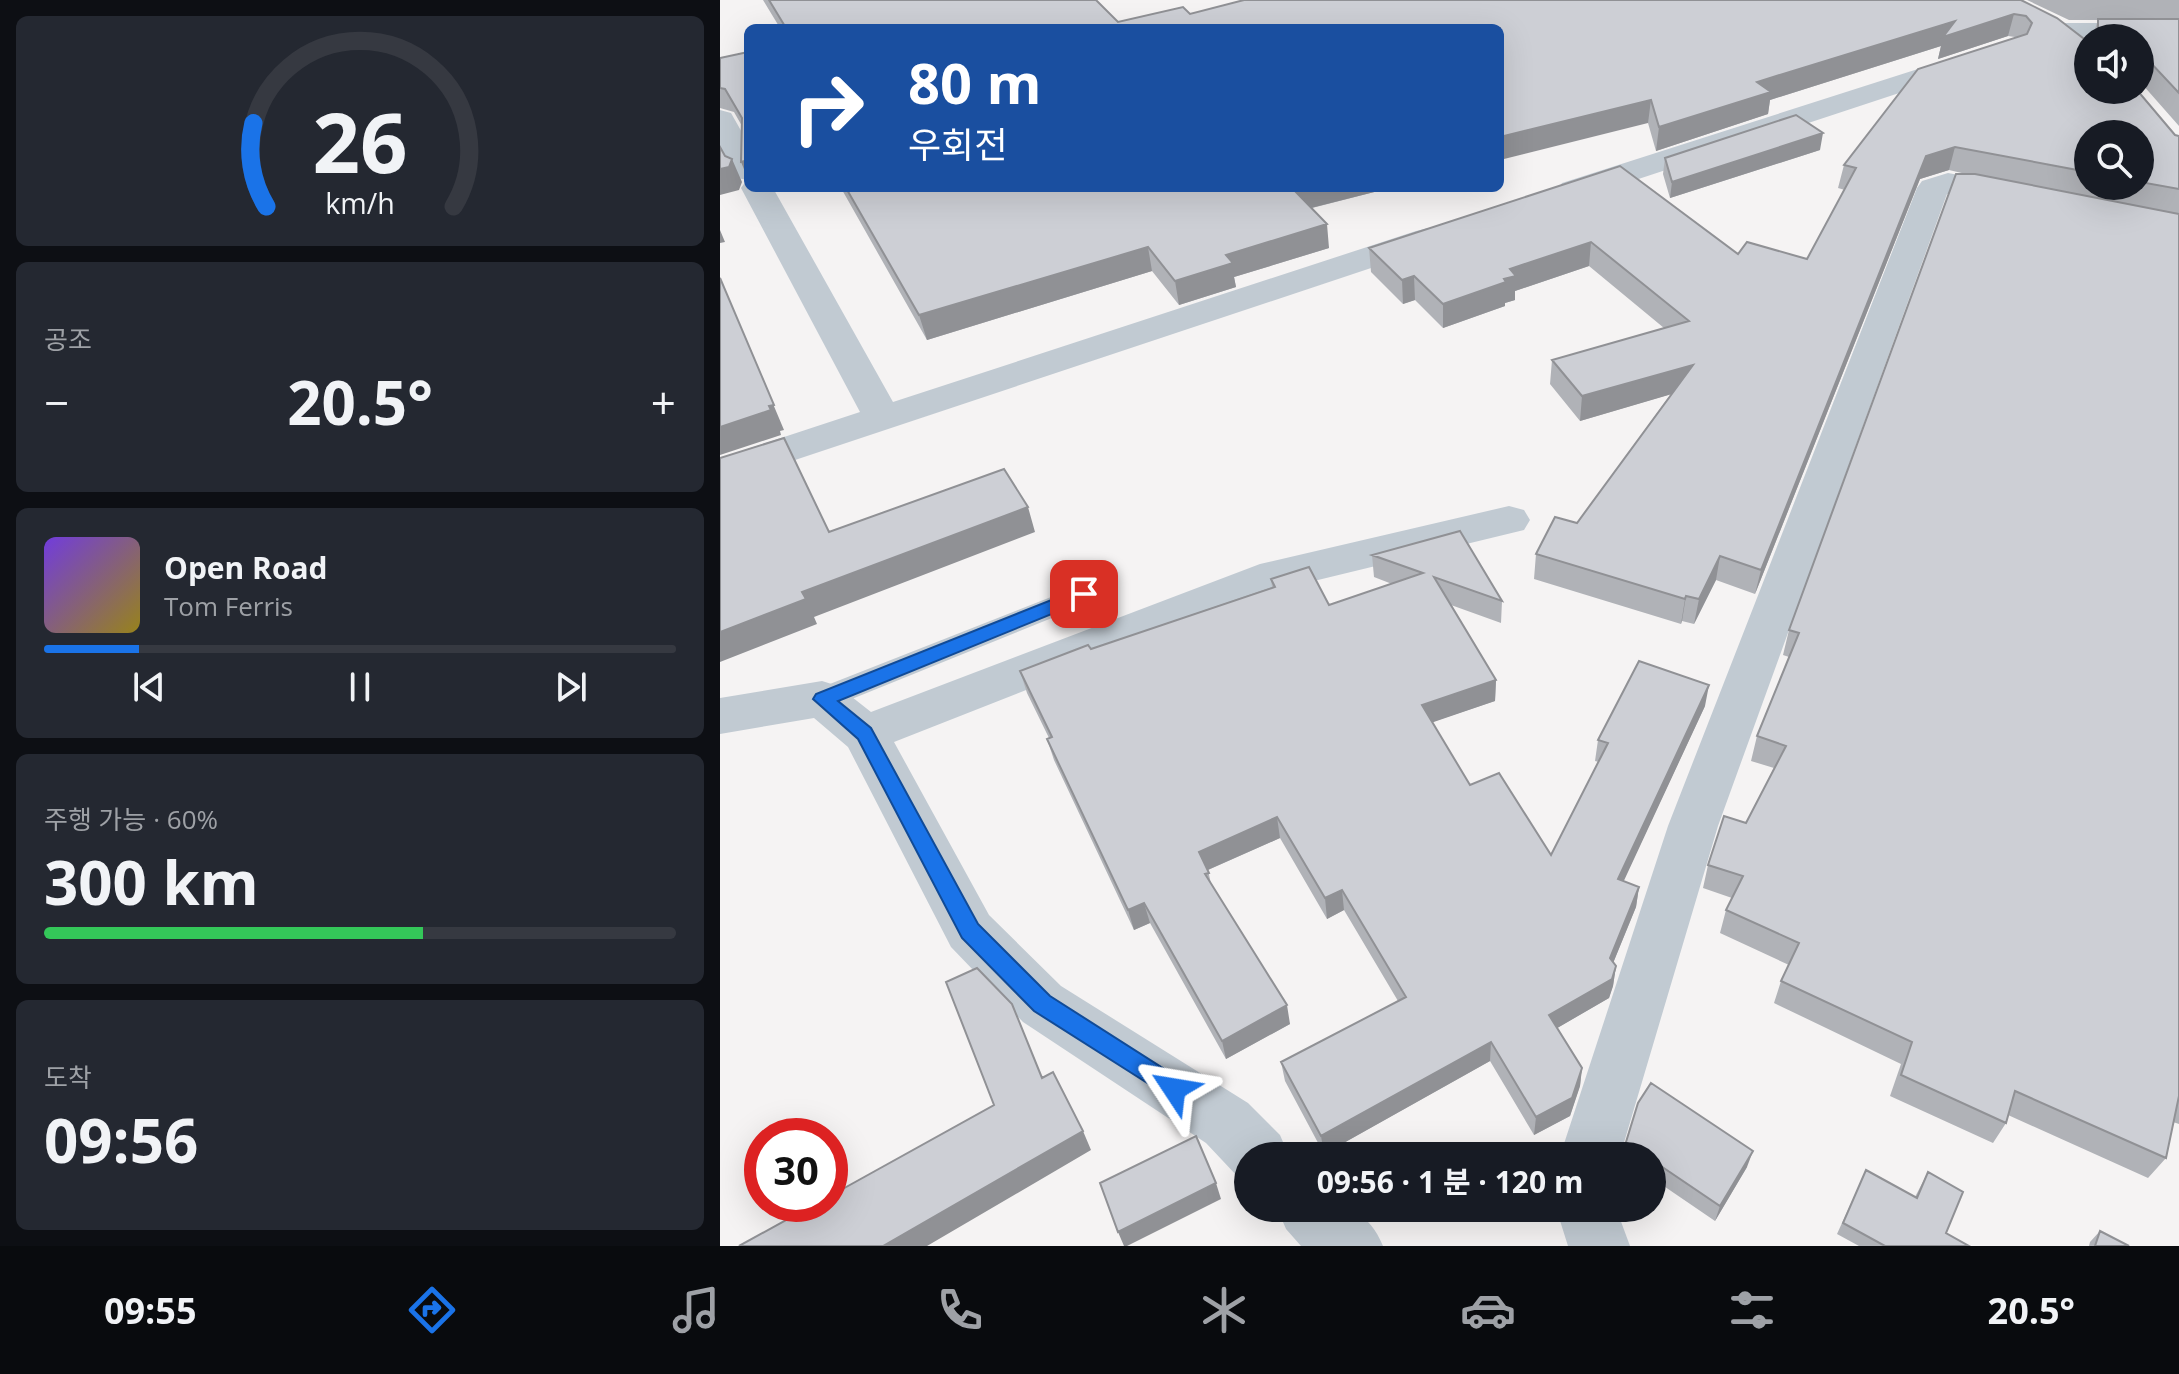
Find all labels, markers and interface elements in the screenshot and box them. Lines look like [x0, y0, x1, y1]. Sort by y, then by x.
map controls [2074, 24, 2154, 200]
button: sound [2074, 24, 2154, 104]
text: 80 m [908, 44, 1042, 120]
icon: right [776, 56, 880, 160]
text: 26 [312, 84, 408, 197]
text: 우회전 [908, 120, 1007, 169]
button: search [2074, 120, 2154, 200]
text: km/h [325, 183, 395, 222]
text: 공조 [44, 321, 92, 357]
text: 20.5° [287, 361, 433, 443]
text: − [44, 372, 69, 432]
text: + [651, 372, 676, 432]
text: Open Road [164, 547, 328, 588]
pin [1050, 560, 1118, 628]
icon: arrive [1062, 572, 1106, 616]
text: Tom Ferris [164, 588, 293, 624]
icon: previous [127, 665, 171, 709]
icon: pause [338, 665, 382, 709]
icon: next [549, 665, 593, 709]
text: 주행 가능 · 60% [44, 801, 218, 837]
text: 300 km [44, 841, 259, 923]
position arrow [1132, 1047, 1216, 1131]
text: 도착 [44, 1059, 92, 1095]
text: 09:56 [44, 1099, 198, 1181]
speed limit sign: 30 [744, 1118, 848, 1222]
text: 09:56 · 1 분 · 120 m [1317, 1161, 1583, 1202]
icon: directions [404, 1282, 460, 1338]
icon: music [668, 1282, 724, 1338]
icon: phone [932, 1282, 988, 1338]
icon: climate [1196, 1282, 1252, 1338]
icon: car [1460, 1282, 1516, 1338]
icon: filters [1724, 1282, 1780, 1338]
text: 09:55 [104, 1286, 197, 1335]
text: 20.5° [1988, 1286, 2075, 1335]

